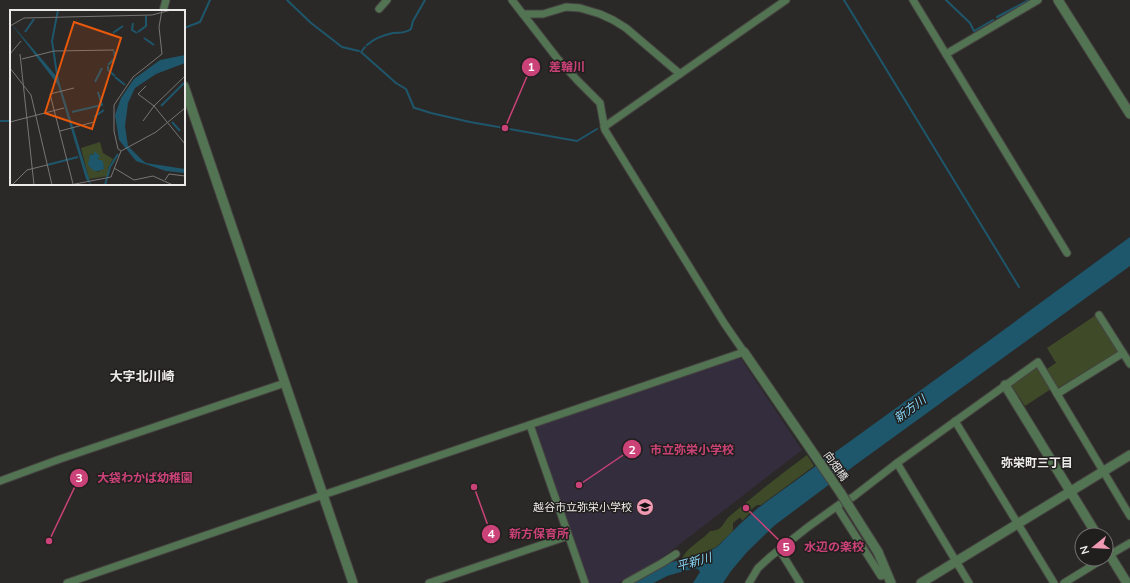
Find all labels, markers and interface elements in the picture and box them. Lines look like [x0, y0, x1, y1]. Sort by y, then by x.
inset map [10, 10, 185, 185]
callout: 差輪川 [521, 55, 593, 79]
text: 1 [527, 59, 535, 74]
text: 差輪川 [549, 59, 585, 74]
district label: 大字北川崎 [109, 368, 175, 384]
water label: 新方川 [891, 391, 930, 425]
callout: 市立弥栄小学校 [622, 437, 742, 461]
text: 2 [628, 442, 636, 457]
text: 市立弥栄小学校 [650, 442, 734, 457]
street label: 向畑橋 [821, 448, 851, 484]
district label: 弥栄町三丁目 [1001, 455, 1073, 470]
callout: 大袋わかば幼稚園 [69, 466, 201, 490]
text: 3 [75, 470, 83, 485]
text: 大袋わかば幼稚園 [97, 470, 193, 485]
school or university icon: 越谷市立弥栄小学校 [635, 497, 655, 517]
place label: 越谷市立弥栄小学校 [533, 500, 632, 514]
callout: 新方保育所 [481, 522, 577, 546]
text: 4 [487, 526, 495, 541]
text: 新方保育所 [509, 526, 569, 541]
north arrow [1074, 527, 1114, 567]
callout: 水辺の楽校 [776, 535, 872, 559]
text: 5 [782, 539, 790, 554]
text: 水辺の楽校 [804, 539, 864, 554]
text: N [1077, 544, 1092, 556]
water label: 平新川 [674, 549, 715, 574]

